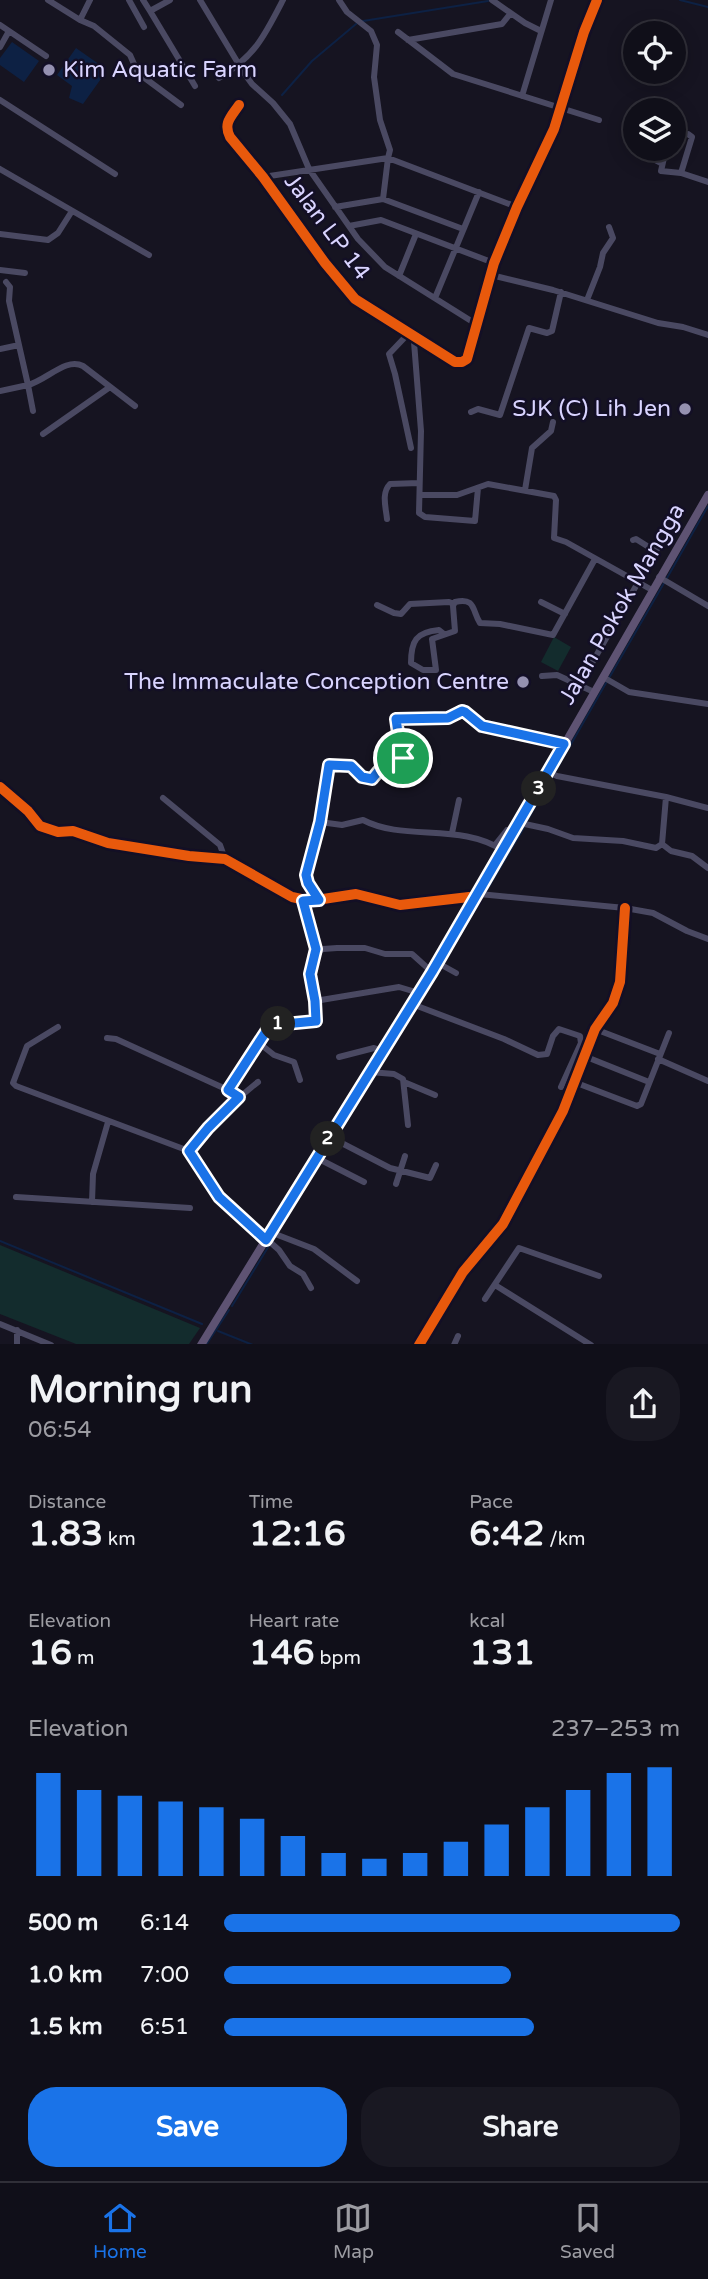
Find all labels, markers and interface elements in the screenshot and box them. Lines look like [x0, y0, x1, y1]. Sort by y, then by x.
map controls [623, 21, 686, 161]
button: locate [623, 21, 686, 84]
place label: Kim Aquatic Farm [63, 56, 257, 84]
marker: Kim Aquatic Farm [41, 62, 57, 78]
button: layers [623, 98, 686, 161]
street label: Jalan LP 14 [278, 168, 376, 286]
place label: SJK (C) Lih Jen [512, 395, 671, 423]
marker: SJK (C) Lih Jen [677, 401, 693, 417]
street label: Jalan Pokok Mangga [553, 499, 691, 709]
place label: The Immaculate Conception Centre [124, 668, 509, 696]
marker: The Immaculate Conception Centre [515, 674, 531, 690]
pin [373, 728, 433, 788]
icon: arrive [384, 739, 422, 777]
pin: 3 [522, 772, 556, 806]
text: 3 [533, 777, 544, 799]
pin: 1 [260, 1006, 296, 1042]
text: 1 [272, 1012, 283, 1034]
pin: 2 [310, 1122, 346, 1156]
text: 2 [322, 1127, 333, 1149]
text: Morning run [28, 1367, 252, 1413]
button: share [606, 1367, 680, 1441]
text: 06:54 [28, 1416, 92, 1444]
text: Distance [28, 1491, 106, 1513]
text: Time [249, 1491, 293, 1513]
text: Pace [469, 1491, 513, 1513]
text: 1.83 [28, 1513, 103, 1555]
text: 12:16 [249, 1513, 346, 1555]
text: 6:42 [469, 1513, 544, 1555]
text: km [103, 1528, 136, 1550]
text: /km [544, 1528, 586, 1550]
text: Elevation [28, 1610, 111, 1632]
text: Heart rate [249, 1610, 339, 1632]
text: kcal [469, 1610, 505, 1632]
text: 16 [28, 1632, 72, 1674]
text: 146 [249, 1632, 315, 1674]
text: 131 [469, 1632, 535, 1674]
text: m [72, 1647, 94, 1669]
text: bpm [315, 1647, 361, 1669]
text: Elevation [28, 1715, 129, 1743]
text: 237–253 m [551, 1715, 680, 1743]
text: 500 m [28, 1909, 98, 1937]
text: 6:14 [140, 1909, 189, 1937]
text: 1.0 km [28, 1961, 103, 1989]
text: 7:00 [140, 1961, 189, 1989]
text: 1.5 km [28, 2013, 103, 2041]
text: 6:51 [140, 2013, 189, 2041]
button: Save [28, 2087, 347, 2167]
button: Share [361, 2087, 680, 2167]
tab: Home [93, 2199, 147, 2263]
tab: Map [333, 2199, 374, 2263]
tab: Saved [560, 2199, 615, 2263]

